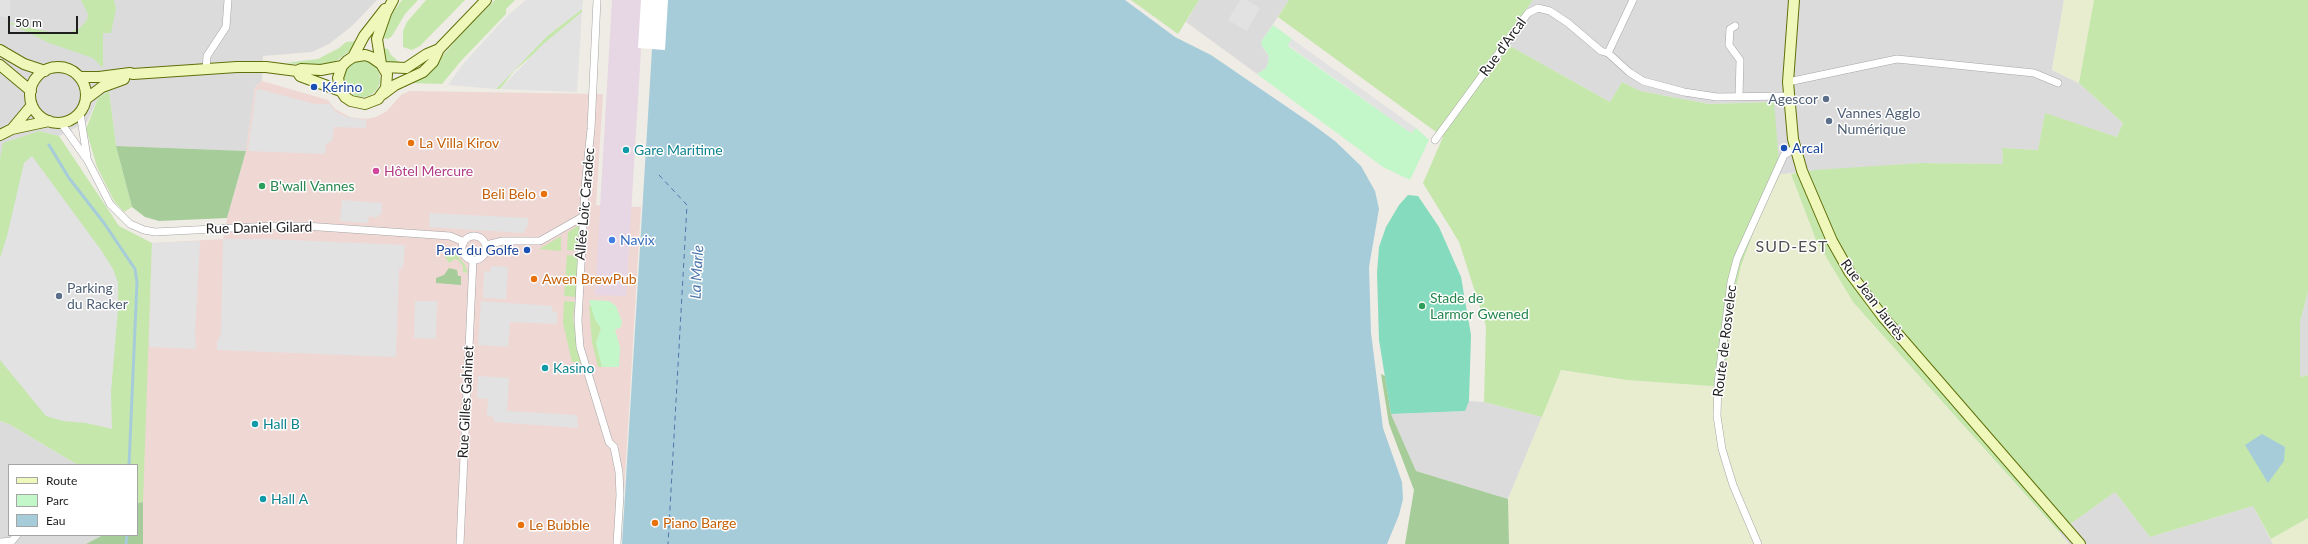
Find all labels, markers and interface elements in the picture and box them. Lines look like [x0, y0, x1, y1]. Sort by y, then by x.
scale bar [10, 8, 80, 34]
street label: Rue d'Arcal [1476, 14, 1530, 80]
text: 50 m [15, 15, 42, 30]
place label: Kérino [322, 79, 362, 95]
marker: Kérino [309, 82, 319, 92]
place label: Agescor [1768, 91, 1818, 107]
marker: Agescor [1821, 94, 1831, 104]
place label: Vannes Agglo Numérique [1837, 105, 1920, 138]
marker: Vannes Agglo Numérique [1824, 116, 1834, 126]
place label: La Villa Kirov [419, 135, 499, 151]
marker: La Villa Kirov [406, 138, 416, 148]
place label: Arcal [1792, 140, 1823, 156]
place label: Gare Maritime [634, 142, 723, 158]
marker: Arcal [1779, 143, 1789, 153]
marker: Gare Maritime [621, 145, 631, 155]
street label: Allée Loïc Caradec [572, 147, 598, 261]
place label: Hôtel Mercure [384, 163, 473, 179]
marker: Hôtel Mercure [371, 166, 381, 176]
place label: B'wall Vannes [270, 178, 354, 194]
marker: B'wall Vannes [257, 181, 267, 191]
place label: Beli Belo [482, 186, 536, 202]
marker: Beli Belo [539, 189, 549, 199]
street label: Rue Daniel Gilard [206, 219, 312, 237]
place label: Navix [620, 232, 655, 248]
marker: Navix [607, 235, 617, 245]
district label: SUD-EST [1756, 237, 1828, 257]
place label: Parc du Golfe [436, 242, 519, 258]
marker: Parc du Golfe [522, 245, 532, 255]
water label: La Marle [687, 245, 707, 299]
street label: Rue Jean Jaurès [1837, 256, 1909, 344]
place label: Awen BrewPub [542, 271, 637, 287]
marker: Awen BrewPub [529, 274, 539, 284]
place label: Parking du Racker [67, 280, 128, 312]
street label: Route de Rosvelec [1710, 284, 1740, 398]
place label: Stade de Larmor Gwened [1430, 290, 1529, 322]
marker: Parking du Racker [54, 291, 64, 301]
marker: Stade de Larmor Gwened [1417, 301, 1427, 311]
street label: Rue Gilles Gahinet [455, 345, 477, 459]
place label: Kasino [553, 360, 594, 376]
marker: Kasino [540, 363, 550, 373]
place label: Hall B [263, 416, 300, 432]
marker: Hall B [250, 419, 260, 429]
legend [8, 464, 138, 536]
text: Route [46, 473, 77, 488]
place label: Hall A [271, 491, 308, 507]
text: Parc [46, 493, 69, 508]
marker: Hall A [258, 494, 268, 504]
text: Eau [46, 513, 66, 528]
place label: Piano Barge [663, 515, 736, 531]
place label: Le Bubble [529, 517, 590, 533]
marker: Piano Barge [650, 518, 660, 528]
marker: Le Bubble [516, 520, 526, 530]

